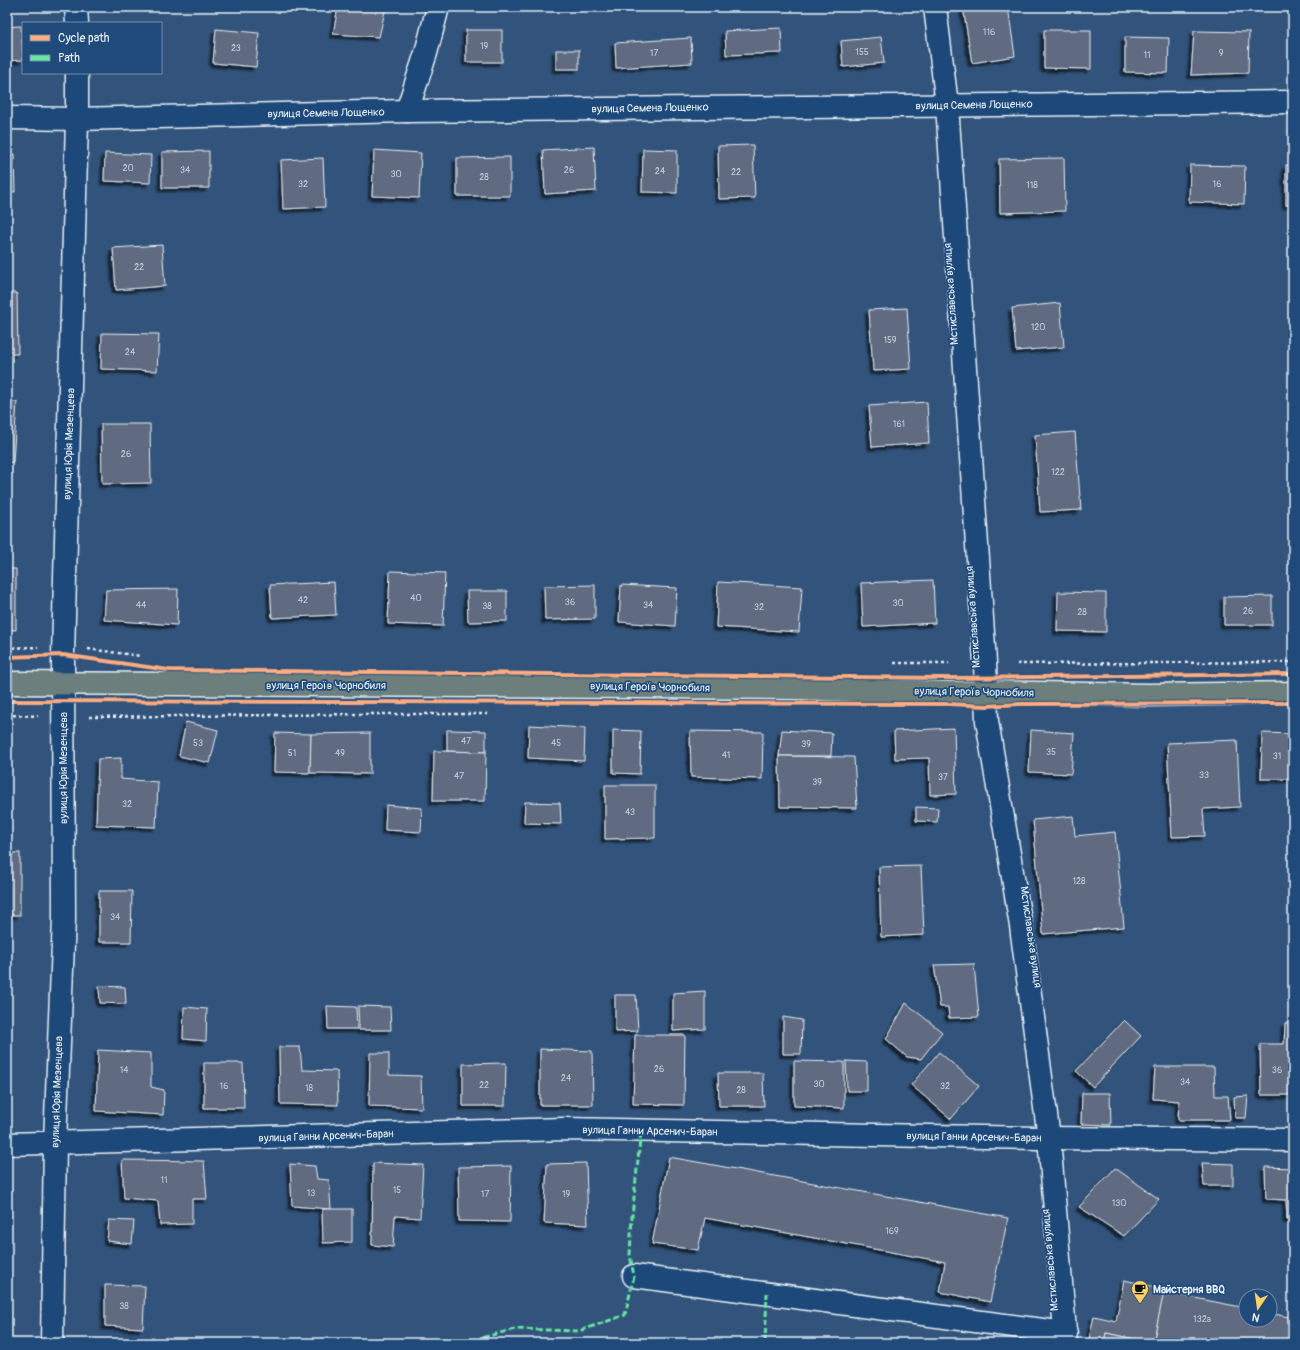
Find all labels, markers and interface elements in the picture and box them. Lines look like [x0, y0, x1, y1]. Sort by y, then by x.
legend [22, 22, 162, 74]
house number: 116 [983, 27, 995, 38]
text: Cycle path [58, 31, 110, 46]
house number: 19 [480, 41, 488, 52]
house number: 23 [231, 43, 241, 54]
house number: 155 [855, 47, 869, 58]
house number: 17 [650, 48, 658, 59]
house number: 9 [1219, 48, 1224, 59]
house number: 11 [1143, 50, 1151, 61]
text: Path [58, 51, 80, 66]
street label: вулиця Семена Лощенко [915, 97, 1033, 113]
street label: вулиця Семена Лощенко [591, 100, 709, 116]
street label: вулиця Семена Лощенко [267, 105, 385, 121]
house number: 20 [122, 163, 134, 174]
house number: 34 [180, 165, 191, 176]
house number: 26 [564, 165, 574, 176]
house number: 24 [655, 166, 666, 177]
house number: 22 [731, 167, 741, 178]
house number: 30 [390, 169, 402, 180]
house number: 28 [479, 172, 489, 183]
house number: 32 [298, 179, 308, 190]
house number: 16 [1213, 179, 1221, 190]
house number: 118 [1026, 180, 1038, 191]
street label: Мстиславська вулиця [941, 243, 961, 345]
house number: 22 [134, 262, 144, 273]
house number: 120 [1031, 322, 1045, 333]
house number: 159 [883, 335, 897, 346]
house number: 24 [125, 347, 136, 358]
street label: вулиця Юрія Мезенцева [61, 388, 77, 500]
house number: 161 [893, 419, 905, 430]
house number: 26 [121, 449, 131, 460]
house number: 122 [1051, 467, 1065, 478]
street label: Мстиславська вулиця [963, 566, 983, 668]
house number: 40 [410, 593, 422, 604]
house number: 42 [298, 595, 308, 606]
house number: 36 [565, 597, 575, 608]
house number: 30 [892, 598, 904, 609]
house number: 44 [136, 600, 147, 611]
house number: 34 [643, 600, 654, 611]
house number: 38 [482, 601, 492, 612]
house number: 32 [754, 602, 764, 613]
house number: 26 [1243, 606, 1253, 617]
house number: 28 [1077, 607, 1087, 618]
street label: вулиця Героїв Чорнобиля [266, 679, 386, 692]
street label: вулиця Героїв Чорнобиля [590, 679, 710, 695]
street label: вулиця Героїв Чорнобиля [914, 684, 1034, 700]
street label: вулиця Юрія Мезенцева [57, 712, 70, 824]
house number: 47 [461, 736, 471, 747]
house number: 53 [193, 738, 203, 749]
house number: 45 [551, 738, 561, 749]
house number: 39 [801, 739, 811, 750]
house number: 35 [1046, 747, 1056, 758]
house number: 51 [288, 748, 296, 759]
house number: 49 [335, 748, 345, 759]
house number: 41 [722, 750, 730, 761]
house number: 31 [1273, 751, 1281, 762]
house number: 33 [1199, 770, 1209, 781]
house number: 47 [454, 771, 464, 782]
house number: 37 [938, 772, 948, 783]
house number: 39 [812, 777, 822, 788]
house number: 32 [122, 799, 132, 810]
house number: 43 [625, 807, 635, 818]
house number: 128 [1072, 876, 1086, 887]
street label: Мстиславська вулиця [1017, 885, 1045, 989]
house number: 34 [110, 912, 121, 923]
street label: вулиця Юрія Мезенцева [49, 1036, 65, 1148]
house number: 26 [654, 1064, 664, 1075]
house number: 14 [120, 1065, 129, 1076]
house number: 36 [1272, 1065, 1282, 1076]
house number: 24 [561, 1073, 572, 1084]
house number: 34 [1180, 1077, 1191, 1088]
house number: 30 [813, 1079, 825, 1090]
house number: 22 [479, 1080, 489, 1091]
house number: 16 [220, 1081, 228, 1092]
house number: 32 [940, 1081, 950, 1092]
house number: 18 [305, 1083, 313, 1094]
house number: 28 [736, 1085, 746, 1096]
street label: вулиця Ганни Арсенич-Баран [582, 1123, 718, 1139]
street label: вулиця Ганни Арсенич-Баран [258, 1127, 394, 1145]
street label: вулиця Ганни Арсенич-Баран [906, 1129, 1042, 1145]
house number: 11 [160, 1175, 168, 1186]
house number: 15 [393, 1185, 401, 1196]
house number: 13 [307, 1188, 315, 1199]
house number: 17 [481, 1189, 489, 1200]
house number: 19 [562, 1189, 570, 1200]
house number: 130 [1112, 1198, 1126, 1209]
street label: Мстиславська вулиця [1039, 1208, 1061, 1312]
house number: 169 [885, 1226, 899, 1237]
cafe icon: Майстерня BBQ [1130, 1279, 1150, 1304]
place label: Майстерня BBQ [1153, 1283, 1225, 1296]
north arrow [1238, 1288, 1278, 1328]
house number: 38 [119, 1301, 129, 1312]
text: N [1250, 1310, 1261, 1324]
house number: 132а [1193, 1314, 1211, 1325]

